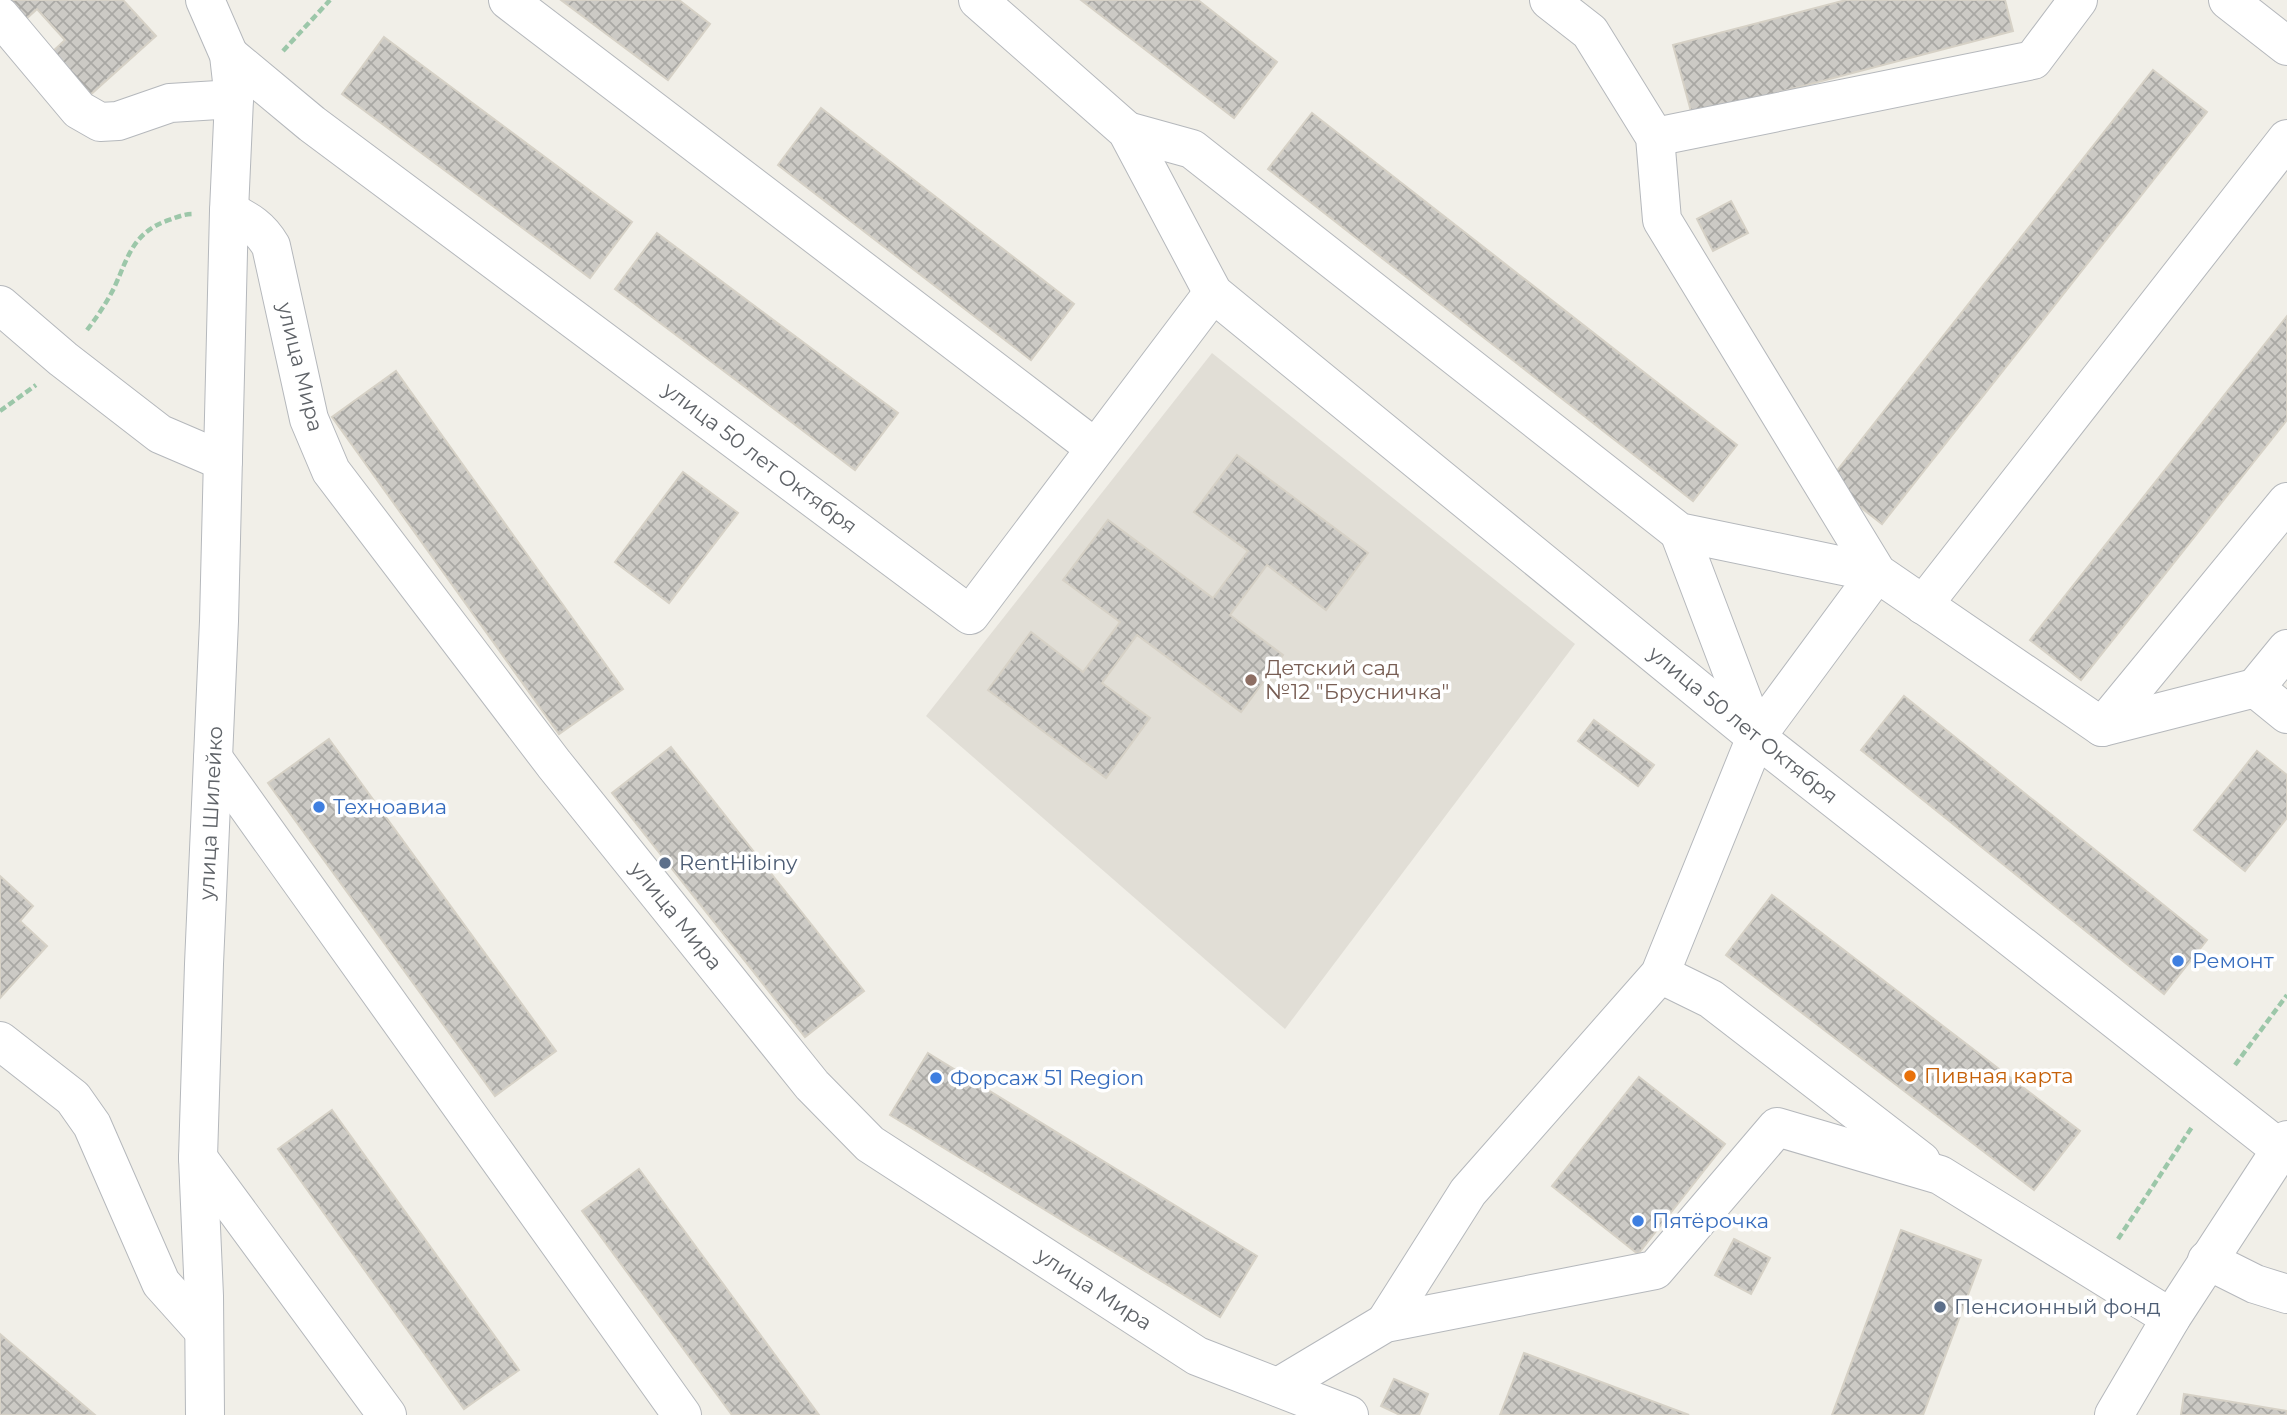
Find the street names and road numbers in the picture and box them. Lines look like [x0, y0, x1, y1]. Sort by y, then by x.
street label: улица Мира [272, 299, 329, 434]
street label: улица 50 лет Октября [658, 376, 862, 539]
street label: улица 50 лет Октября [1643, 640, 1843, 809]
street label: улица Шилейко [193, 725, 228, 902]
street label: улица Мира [624, 856, 728, 975]
street label: улица Мира [1031, 1242, 1157, 1335]

